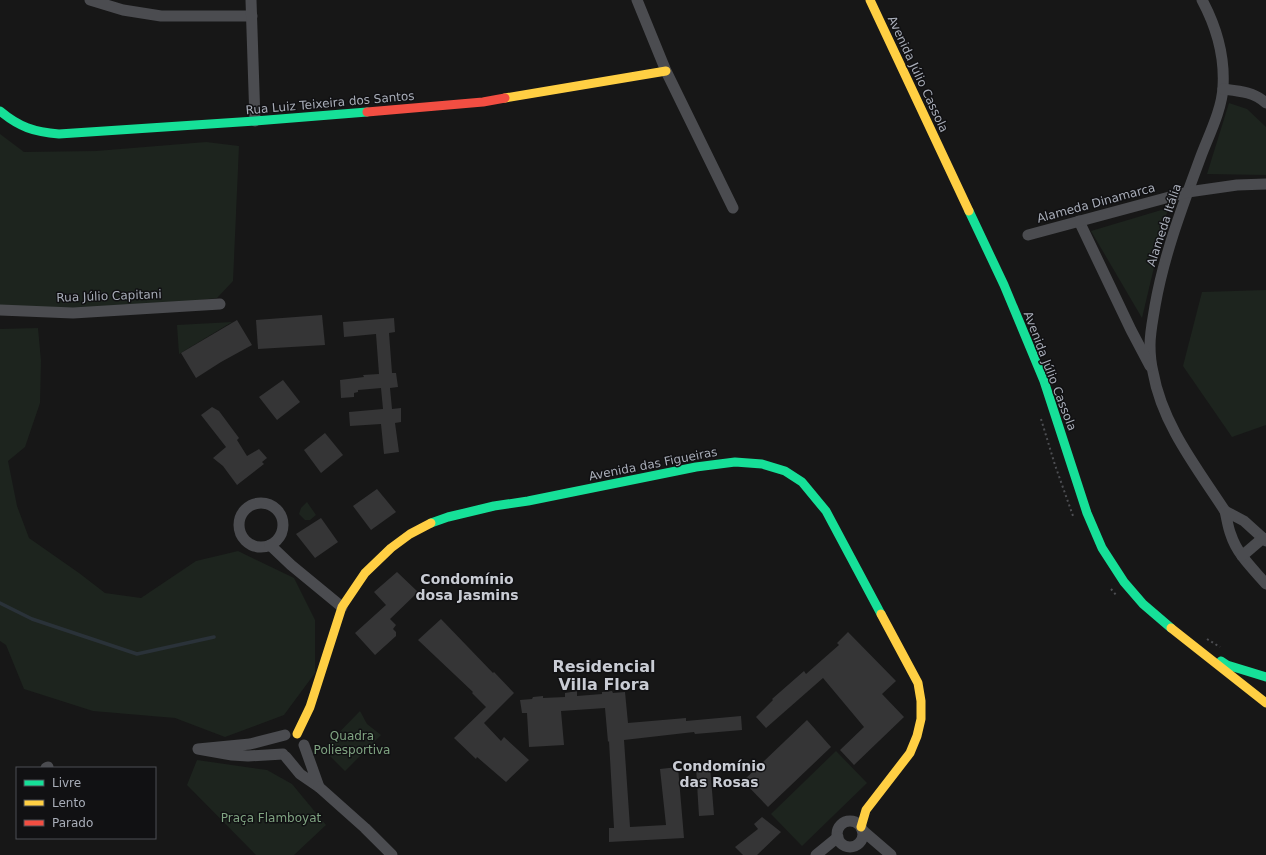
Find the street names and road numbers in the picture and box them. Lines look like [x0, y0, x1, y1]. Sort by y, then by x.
street label: Avenida Júlio Cassola [885, 14, 951, 134]
street label: Rua Luiz Teixeira dos Santos [245, 89, 415, 117]
street label: Alameda Dinamarca [1035, 180, 1157, 226]
street label: Alameda Itália [1144, 182, 1184, 268]
street label: Rua Júlio Capitani [56, 287, 162, 305]
street label: Avenida Júlio Cassola [1021, 309, 1079, 433]
street label: Avenida das Figueiras [588, 445, 718, 483]

